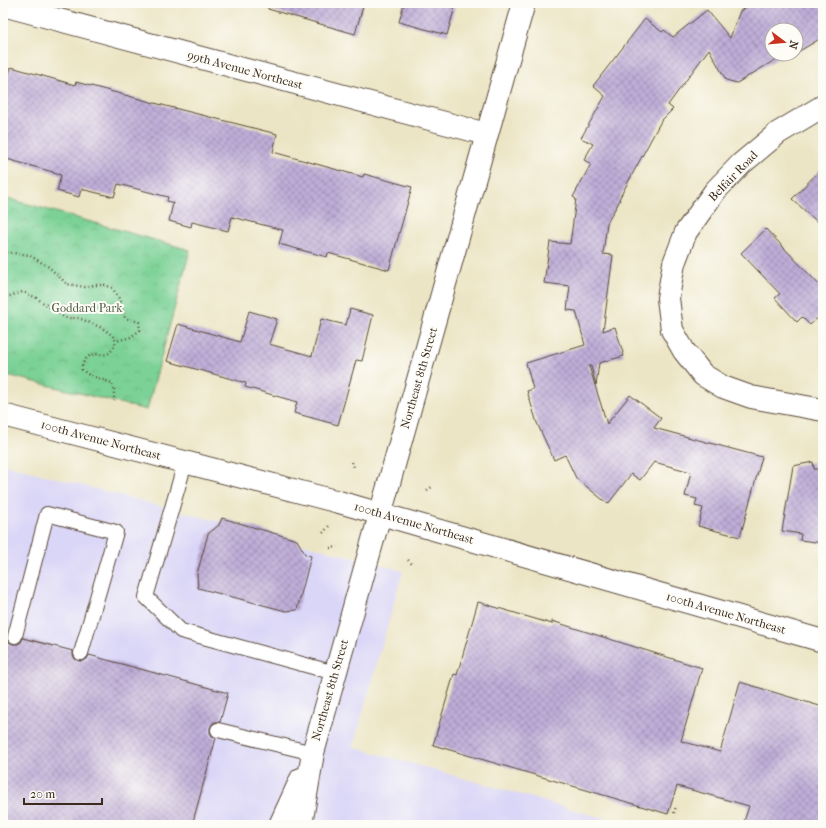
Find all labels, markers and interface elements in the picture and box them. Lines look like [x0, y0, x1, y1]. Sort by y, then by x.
north arrow [764, 22, 804, 62]
text: N [786, 39, 801, 51]
street label: 99th Avenue Northeast [186, 48, 305, 92]
street label: Belfair Road [706, 148, 761, 204]
park label: Goddard Park [51, 301, 123, 315]
street label: Northeast 8th Street [398, 325, 440, 430]
street label: 100th Avenue Northeast [40, 417, 163, 463]
street label: 100th Avenue Northeast [353, 499, 476, 547]
street label: 100th Avenue Northeast [665, 589, 788, 637]
street label: Northeast 8th Street [309, 637, 351, 742]
scale bar [24, 780, 102, 806]
text: 20 m [30, 787, 55, 801]

